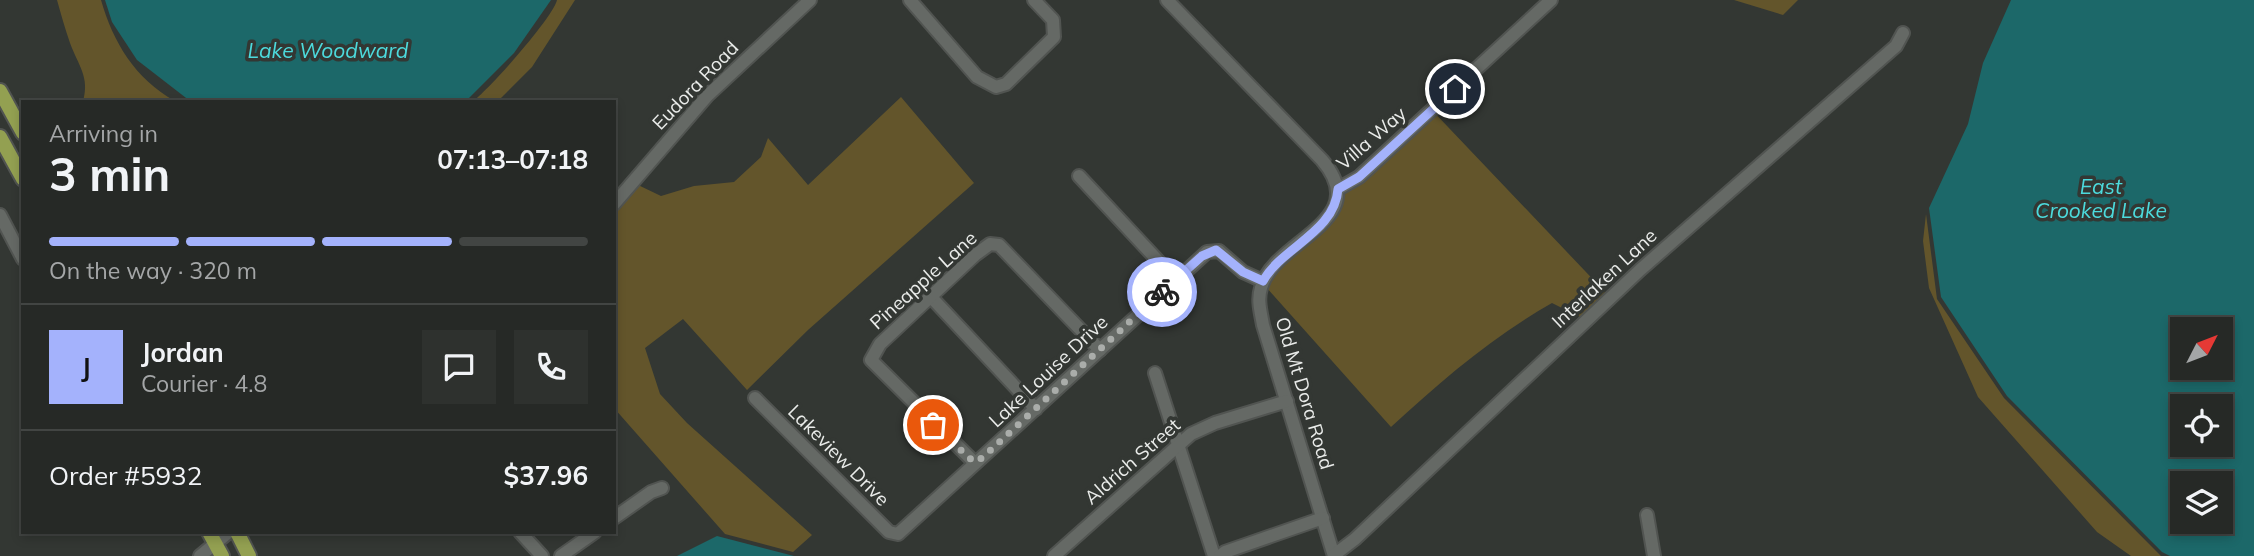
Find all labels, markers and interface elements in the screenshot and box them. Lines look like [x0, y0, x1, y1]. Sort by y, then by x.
street label: Eudora Road [647, 36, 743, 134]
water label: Lake Woodward [248, 37, 409, 63]
pin [1425, 59, 1485, 119]
icon: home [1436, 70, 1474, 108]
street label: Villa Way [1331, 101, 1411, 175]
text: Arriving in [49, 119, 158, 148]
text: 07:13–07:18 [437, 143, 588, 176]
text: 3 min [49, 145, 170, 203]
water label: East Crooked Lake [2035, 173, 2167, 223]
street label: Interlaken Lane [1546, 223, 1662, 333]
street label: Pineapple Lane [865, 226, 981, 334]
text: On the way · 320 m [49, 256, 257, 285]
courier [1127, 257, 1197, 327]
icon: bike [1143, 273, 1181, 311]
street label: Lake Louise Drive [984, 310, 1112, 432]
street label: Old Mt Dora Road [1270, 314, 1340, 472]
north arrow [2170, 317, 2233, 380]
map controls [2170, 317, 2233, 534]
button: chat [422, 330, 496, 404]
button: phone [514, 330, 588, 404]
text: Jordan [141, 336, 224, 369]
text: J [81, 351, 91, 384]
text: Courier · 4.8 [141, 369, 267, 398]
button: locate [2170, 394, 2233, 457]
pin [903, 395, 963, 455]
street label: Lakeview Drive [783, 399, 895, 511]
icon: bag [914, 406, 952, 444]
street label: Aldrich Street [1079, 413, 1185, 509]
text: Order #5932 [49, 459, 202, 492]
text: $37.96 [504, 459, 588, 492]
button: layers [2170, 471, 2233, 534]

